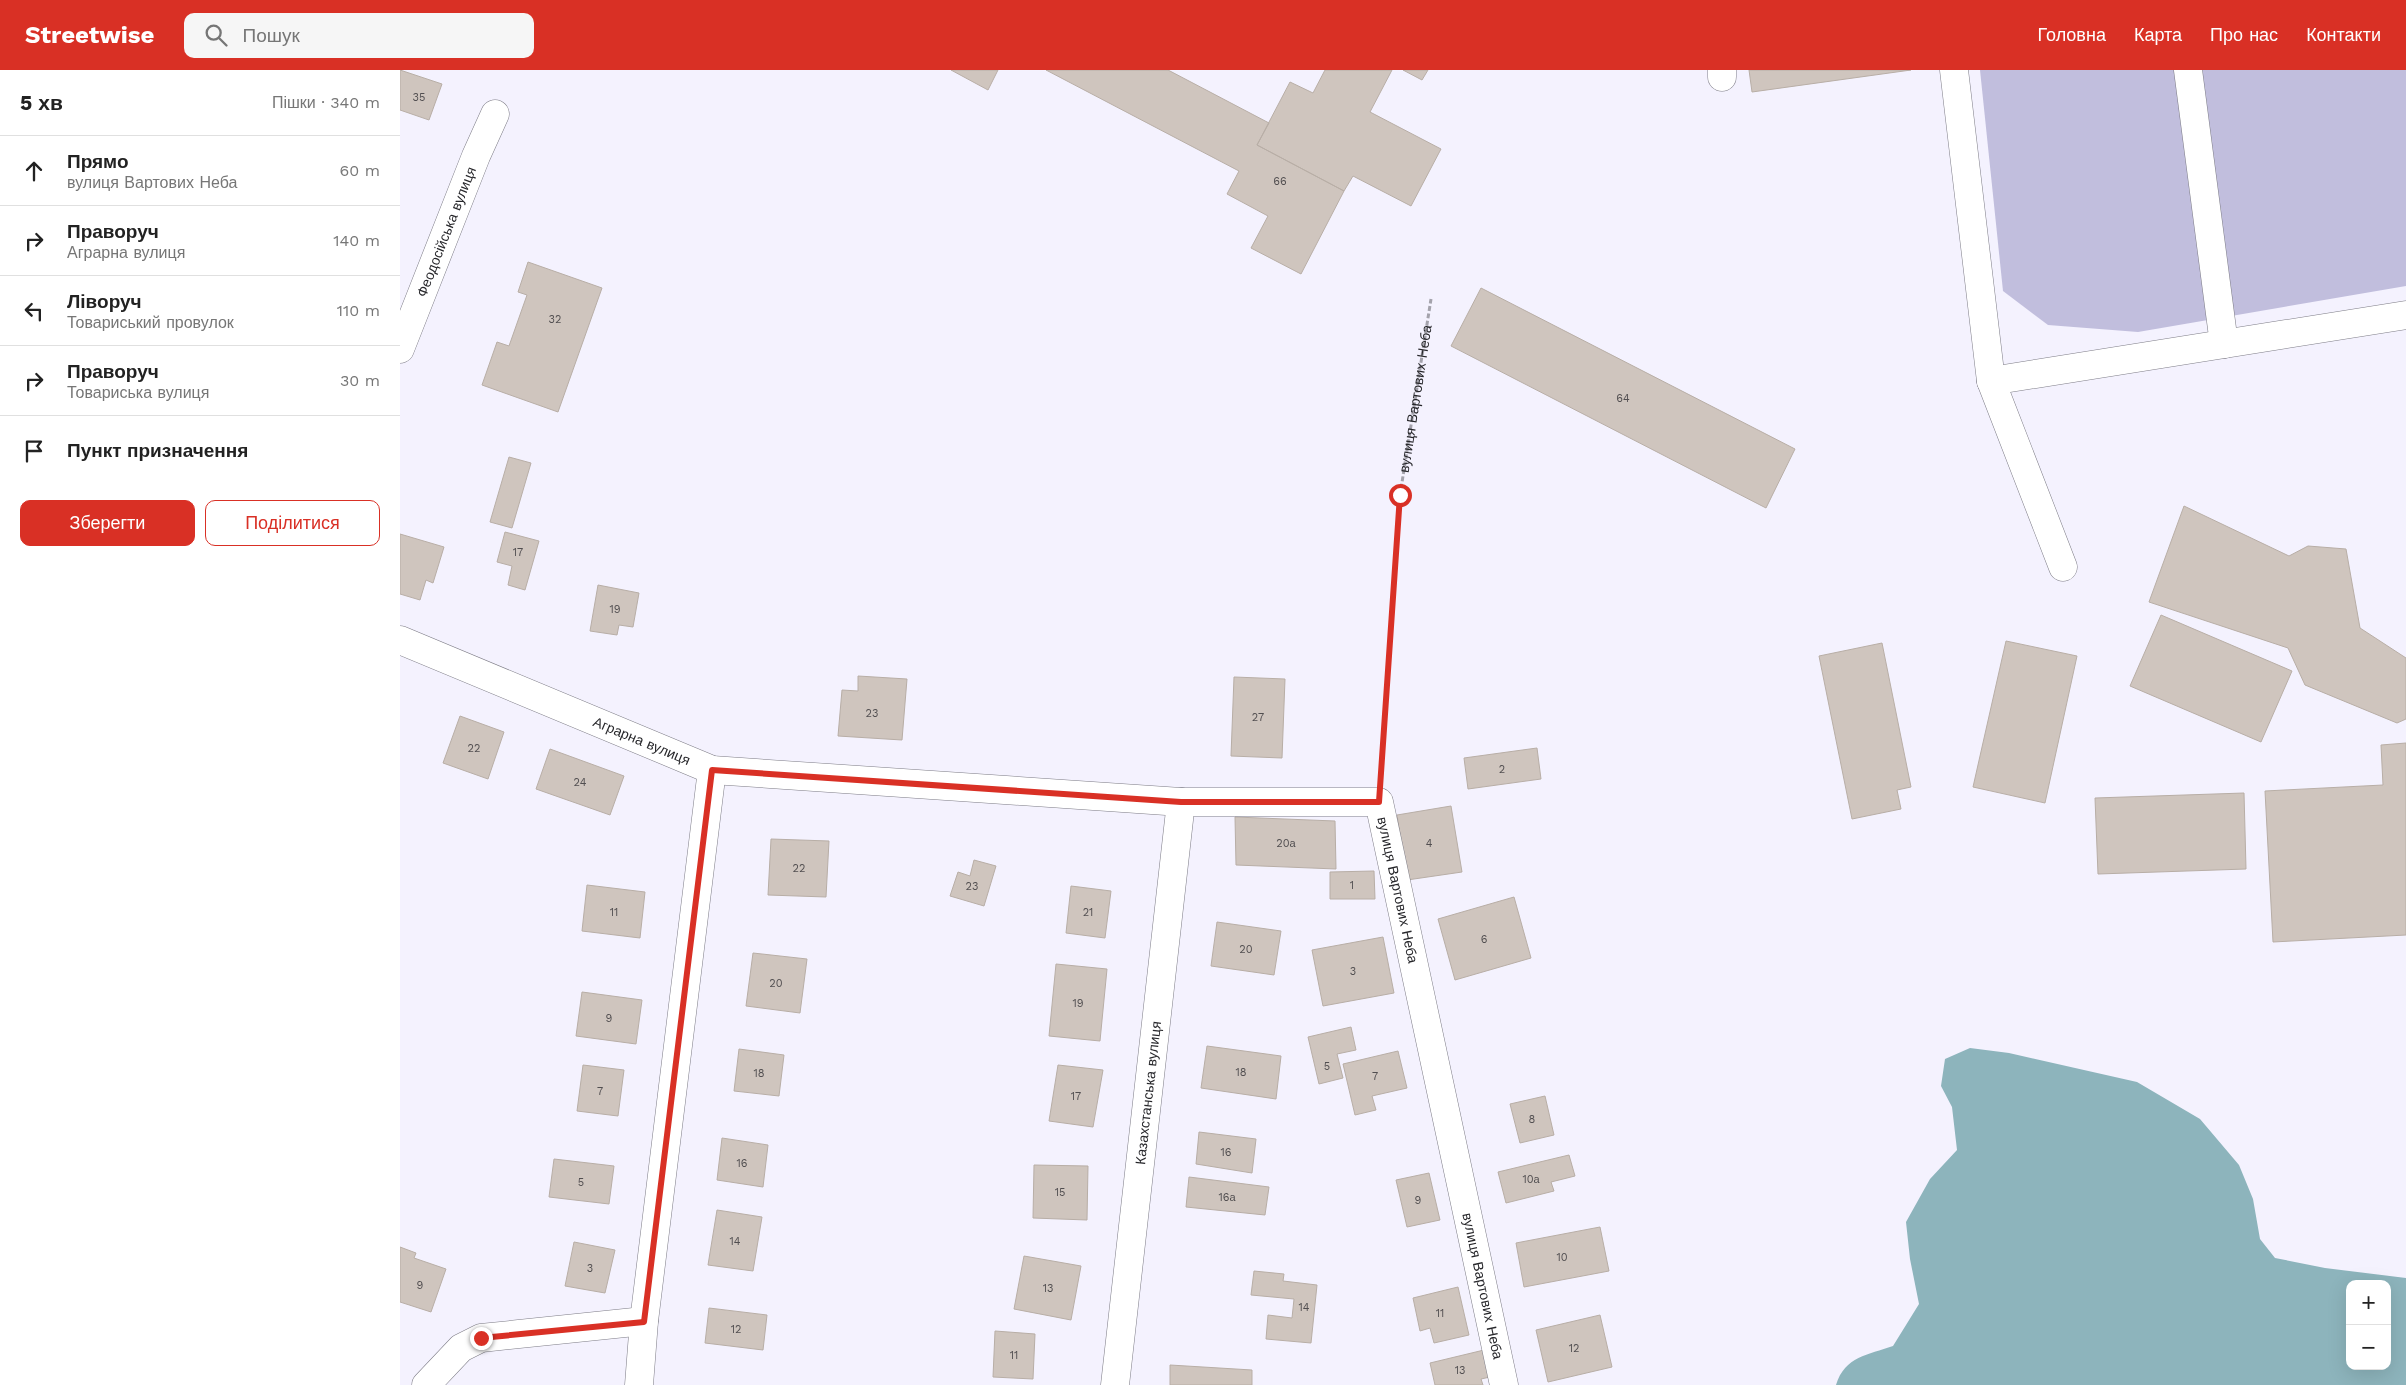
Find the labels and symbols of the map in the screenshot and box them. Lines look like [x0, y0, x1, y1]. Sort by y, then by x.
house number: 35 [413, 91, 425, 104]
street label: Феодосійська вулиця [413, 164, 479, 299]
house number: 66 [1273, 175, 1287, 188]
house number: 32 [549, 313, 561, 326]
street label: вулиця Вартових Неба [1396, 324, 1435, 474]
house number: 64 [1616, 392, 1630, 405]
route start [1389, 484, 1412, 507]
house number: 17 [513, 546, 523, 559]
house number: 19 [609, 603, 621, 616]
house number: 23 [866, 707, 878, 720]
house number: 27 [1252, 711, 1264, 724]
street label: Аграрна вулиця [591, 713, 693, 768]
house number: 22 [468, 742, 480, 755]
house number: 2 [1499, 763, 1505, 776]
house number: 24 [574, 776, 587, 789]
street label: вулиця Вартових Неба [1374, 815, 1421, 965]
house number: 20а [1276, 837, 1297, 850]
house number: 4 [1426, 837, 1433, 850]
house number: 22 [793, 862, 805, 875]
house number: 1 [1350, 879, 1354, 892]
house number: 23 [966, 880, 978, 893]
house number: 11 [610, 906, 618, 919]
house number: 21 [1083, 906, 1093, 919]
house number: 6 [1481, 933, 1488, 946]
house number: 20 [1239, 943, 1253, 956]
house number: 3 [1350, 965, 1356, 978]
house number: 20 [769, 977, 783, 990]
house number: 19 [1072, 997, 1084, 1010]
house number: 9 [606, 1012, 613, 1025]
street label: Казахстанська вулиця [1132, 1020, 1164, 1166]
house number: 5 [1324, 1060, 1330, 1073]
house number: 18 [1235, 1066, 1247, 1079]
house number: 18 [753, 1067, 765, 1080]
house number: 7 [1372, 1070, 1378, 1083]
house number: 7 [597, 1085, 603, 1098]
house number: 17 [1071, 1090, 1081, 1103]
house number: 8 [1529, 1113, 1536, 1126]
house number: 16 [1221, 1146, 1232, 1159]
house number: 16 [737, 1157, 748, 1170]
house number: 10а [1522, 1173, 1541, 1186]
house number: 5 [578, 1176, 584, 1189]
house number: 15 [1055, 1186, 1065, 1199]
house number: 16а [1218, 1191, 1236, 1204]
house number: 9 [1415, 1194, 1422, 1207]
street label: вулиця Вартових Неба [1459, 1211, 1506, 1361]
house number: 14 [729, 1235, 741, 1248]
house number: 10 [1556, 1251, 1568, 1264]
house number: 3 [587, 1262, 593, 1275]
house number: 9 [417, 1279, 424, 1292]
house number: 13 [1043, 1282, 1053, 1295]
house number: 14 [1298, 1301, 1310, 1314]
house number: 11 [1436, 1307, 1444, 1320]
house number: 12 [731, 1323, 741, 1336]
route end [470, 1327, 493, 1350]
house number: 12 [1569, 1342, 1579, 1355]
house number: 11 [1010, 1349, 1018, 1362]
house number: 13 [1455, 1364, 1465, 1377]

